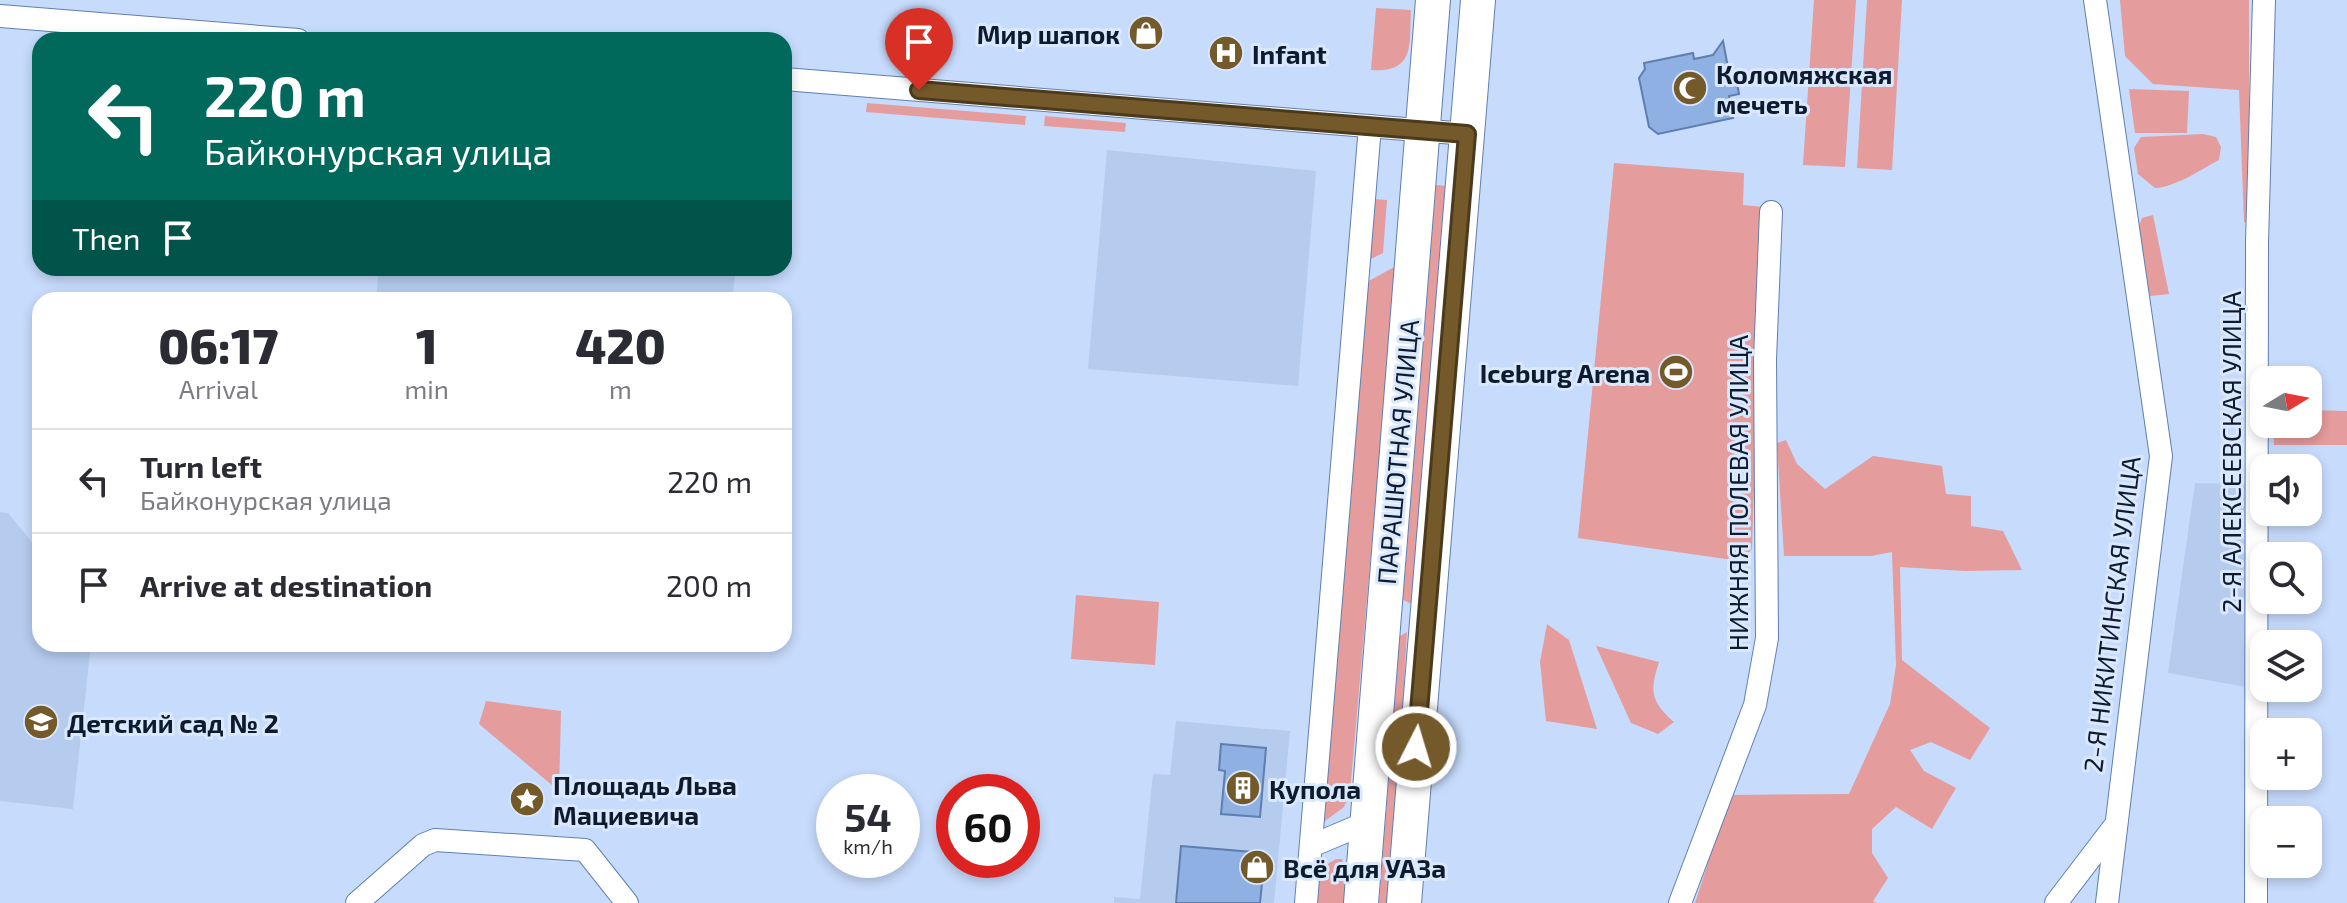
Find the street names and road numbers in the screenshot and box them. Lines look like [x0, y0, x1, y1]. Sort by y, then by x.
street label: 2-Я АЛЕКСЕЕВСКАЯ УЛИЦА [2215, 291, 2246, 613]
street label: ПАРАШЮТНАЯ УЛИЦА [1370, 318, 1424, 586]
street label: НИЖНЯЯ ПОЛЕВАЯ УЛИЦА [1722, 335, 1753, 651]
street label: 2-Я НИКИТИНСКАЯ УЛИЦА [2076, 454, 2146, 774]

